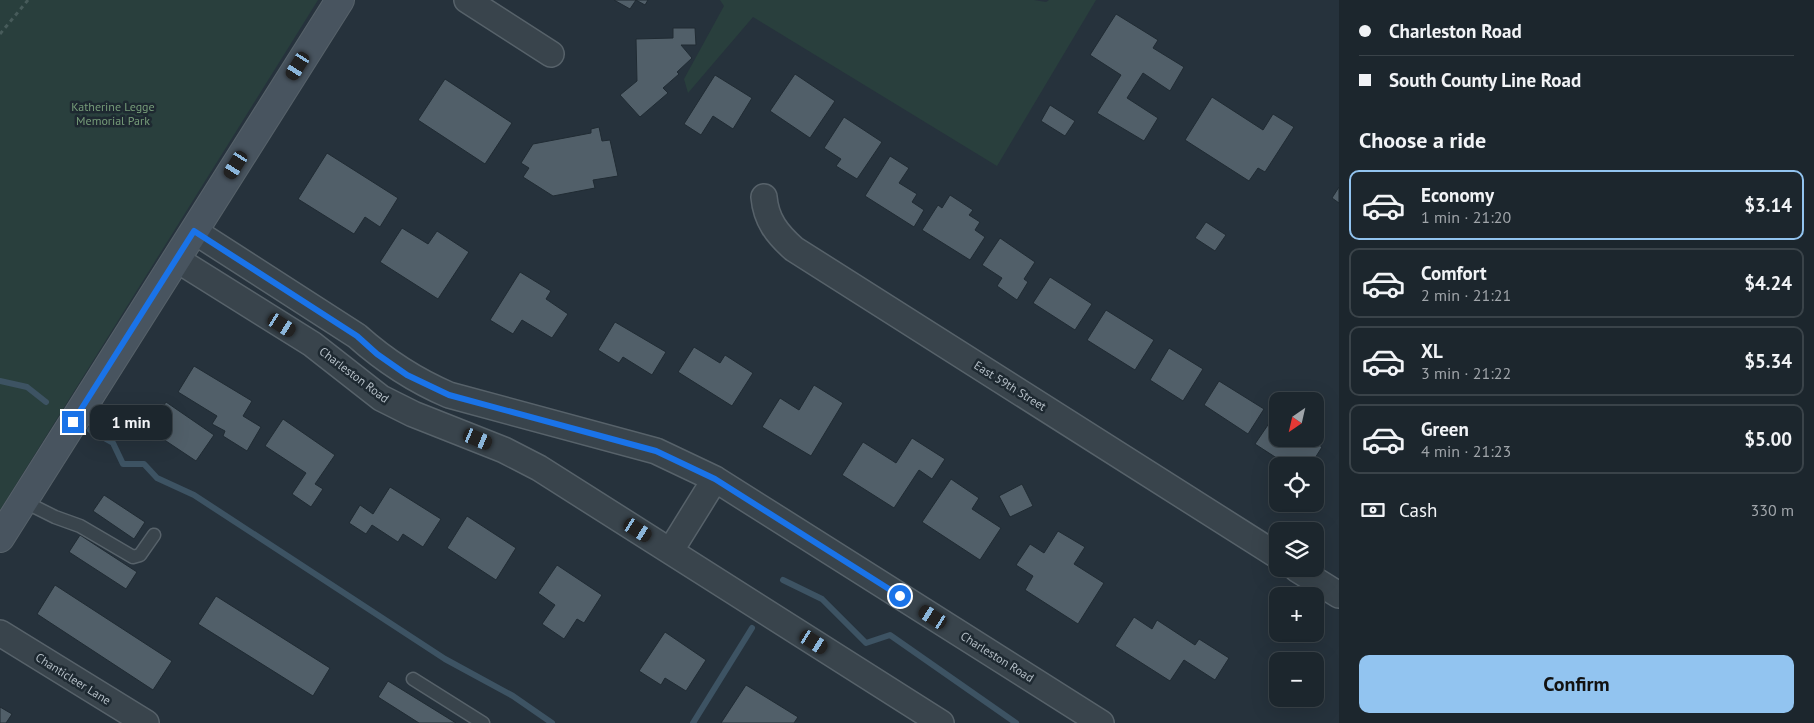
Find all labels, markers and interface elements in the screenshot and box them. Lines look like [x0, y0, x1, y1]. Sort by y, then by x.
text: Charleston Road [1389, 19, 1522, 43]
car [283, 49, 312, 83]
text: South County Line Road [1389, 68, 1581, 92]
park label: Katherine Legge Memorial Park [71, 99, 155, 128]
text: Choose a ride [1359, 126, 1486, 154]
car [221, 148, 250, 182]
icon: car [1361, 183, 1406, 228]
text: Economy [1421, 183, 1494, 207]
text: $3.14 [1744, 193, 1792, 217]
text: 1 min · 21:20 [1421, 207, 1511, 227]
icon: car [1361, 261, 1406, 306]
text: Comfort [1421, 261, 1487, 285]
text: $4.24 [1744, 271, 1792, 295]
text: 2 min · 21:21 [1421, 285, 1511, 305]
car [265, 311, 298, 339]
icon: car [1361, 339, 1406, 384]
text: XL [1421, 339, 1443, 363]
street label: Charleston Road [316, 343, 392, 406]
text: $5.34 [1744, 349, 1792, 373]
street label: East 59th Street [971, 357, 1049, 414]
text: 3 min · 21:22 [1421, 363, 1511, 383]
north arrow [1269, 392, 1324, 448]
map controls [1269, 392, 1324, 707]
callout: 1 min [90, 404, 173, 440]
route end [62, 411, 84, 433]
text: 1 min [111, 412, 151, 432]
icon: car [1361, 417, 1406, 462]
text: Green [1421, 417, 1469, 441]
car [461, 426, 494, 452]
text: $5.00 [1744, 427, 1792, 451]
text: 4 min · 21:23 [1421, 441, 1511, 461]
button: locate [1269, 457, 1324, 512]
icon: cash [1359, 496, 1387, 524]
text: Cash [1399, 498, 1437, 522]
text: 330 m [1751, 500, 1794, 520]
car [621, 516, 654, 544]
button: layers [1269, 522, 1324, 577]
route start [889, 585, 911, 607]
button: + [1269, 587, 1324, 642]
car [916, 603, 949, 631]
car [797, 628, 830, 656]
street label: Charleston Road [958, 628, 1037, 685]
street label: Chanticleer Lane [33, 649, 114, 708]
button: − [1269, 652, 1324, 707]
button: Confirm [1359, 655, 1794, 713]

